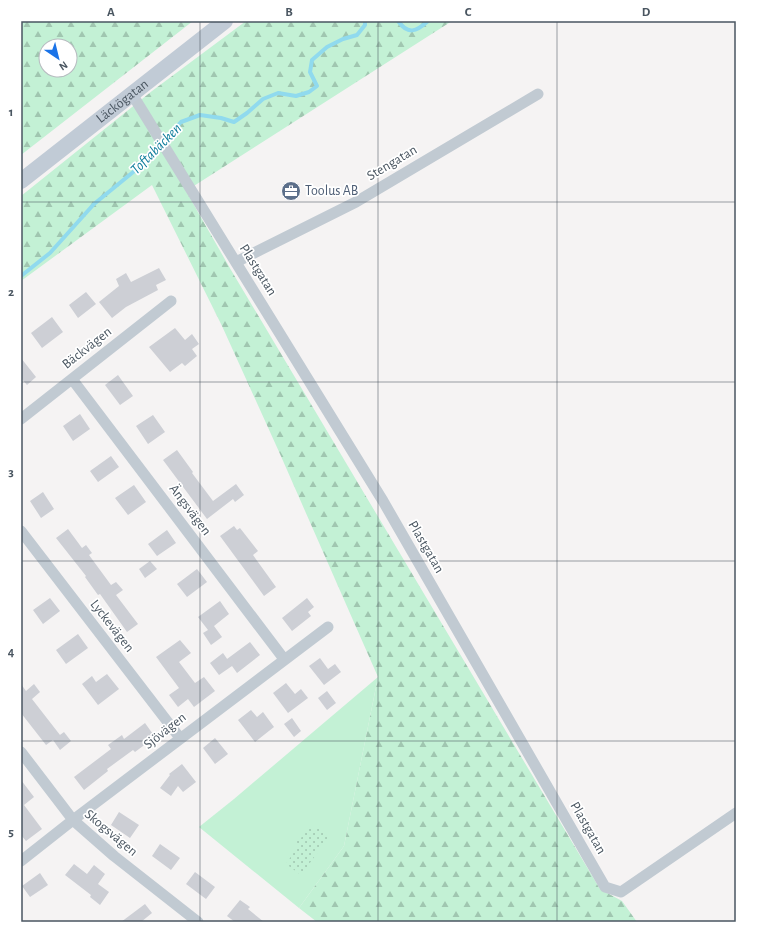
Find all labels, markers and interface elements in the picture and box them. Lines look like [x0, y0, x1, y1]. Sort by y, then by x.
text: A [107, 6, 115, 19]
text: B [285, 6, 293, 19]
text: C [465, 6, 472, 19]
text: D [642, 6, 651, 19]
north arrow [38, 38, 78, 78]
text: N [57, 59, 70, 72]
street label: Läckögatan [94, 77, 151, 126]
text: 1 [9, 106, 13, 119]
water label: Toftabäcken [128, 121, 184, 177]
street label: Stengatan [365, 143, 419, 183]
office icon: Toolus AB [280, 180, 302, 202]
place label: Toolus AB [305, 184, 358, 198]
street label: Plastgatan [237, 242, 279, 298]
text: 2 [8, 286, 14, 299]
street label: Bäckvägen [60, 324, 114, 372]
text: 3 [8, 466, 14, 479]
street label: Ängsvägen [166, 481, 215, 538]
street label: Plastgatan [406, 519, 446, 575]
street label: Lyckevägen [87, 597, 137, 655]
text: 4 [8, 646, 15, 659]
street label: Sjövägen [141, 710, 189, 752]
street label: Plastgatan [568, 800, 608, 856]
street label: Skogsvägen [82, 807, 140, 859]
text: 5 [8, 826, 14, 839]

